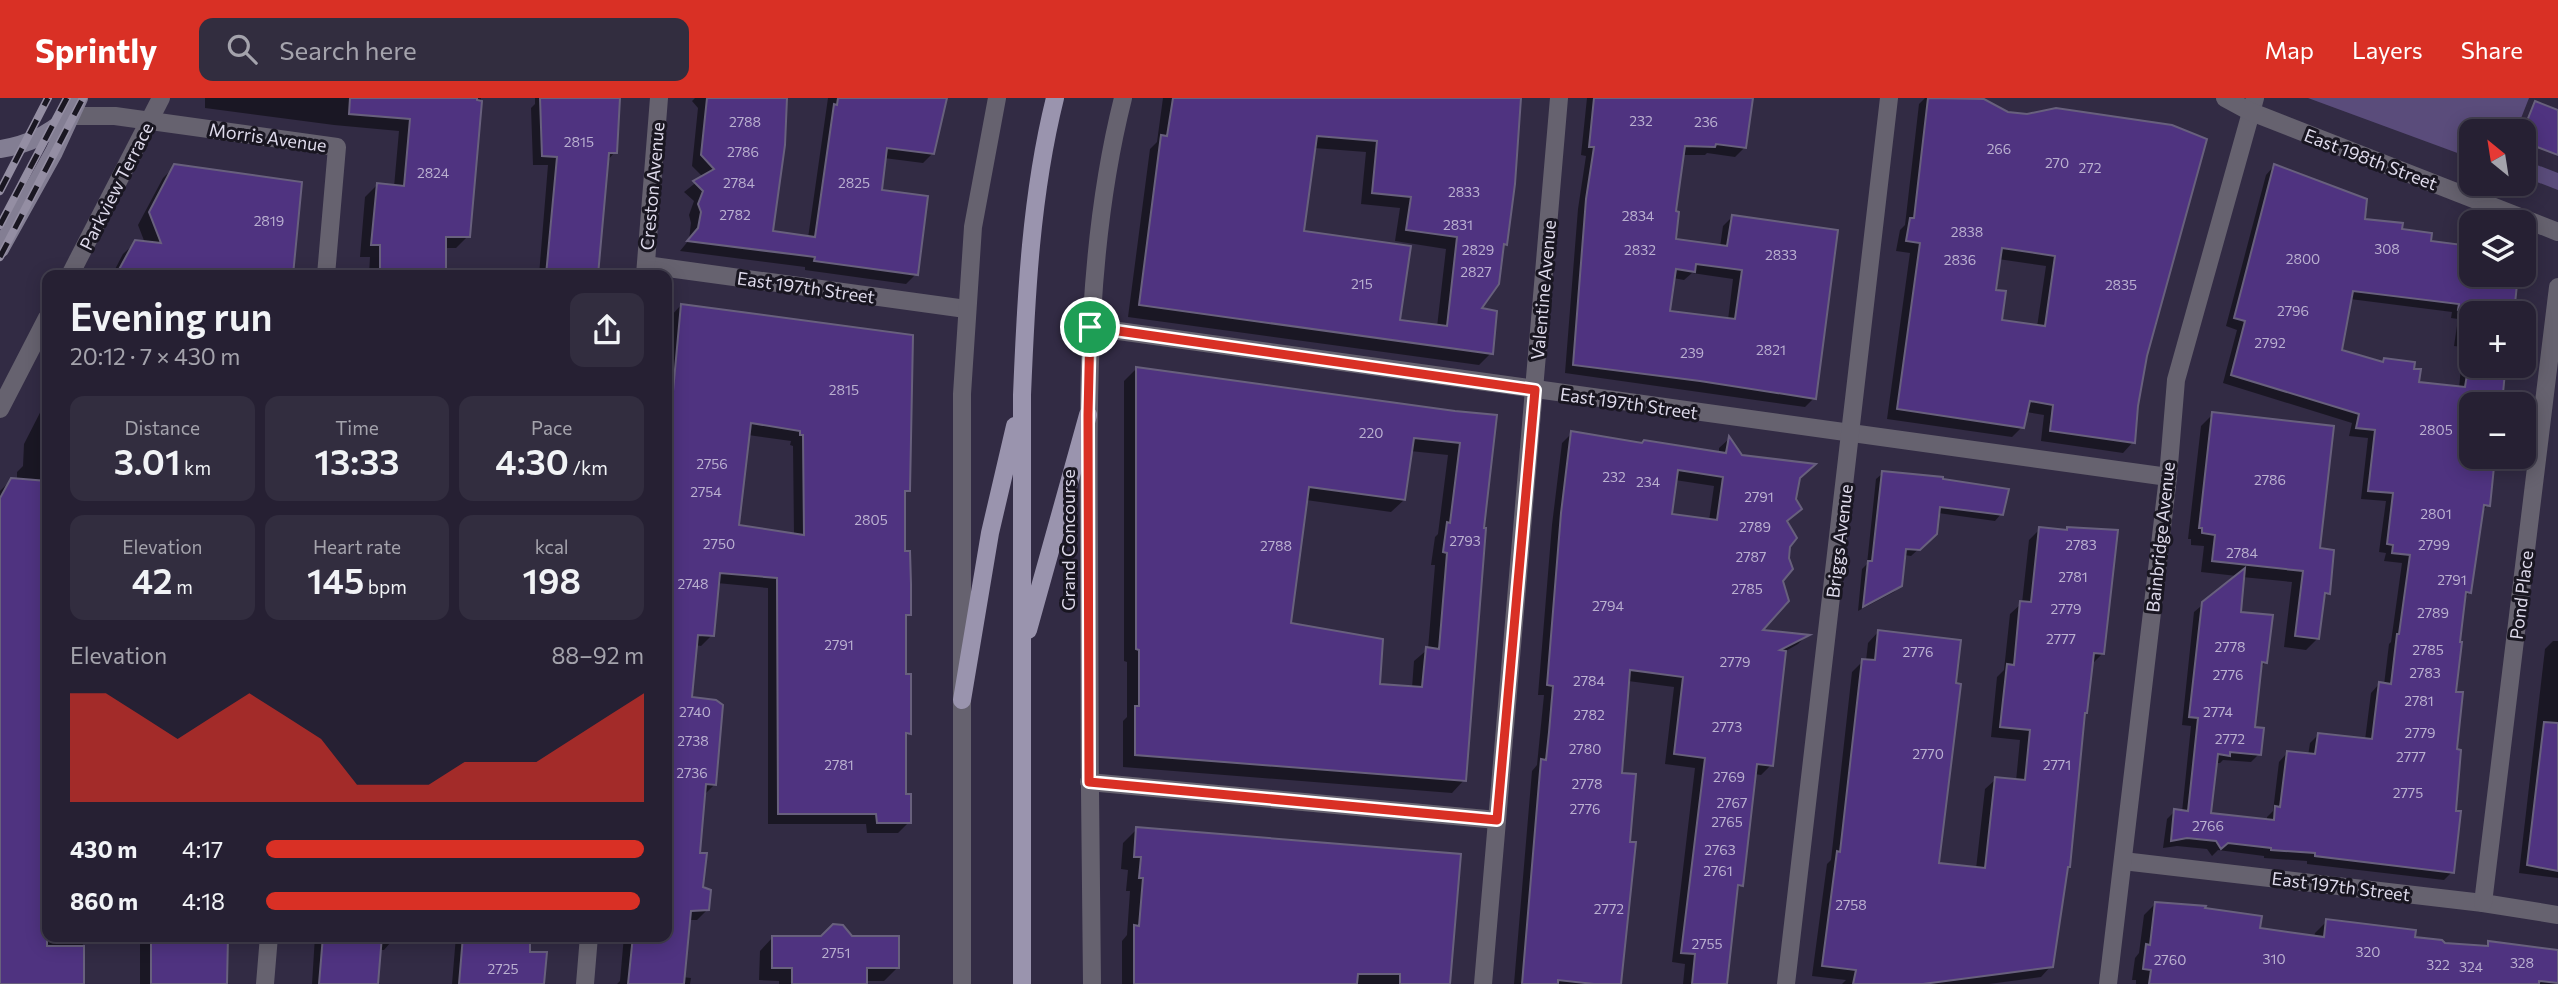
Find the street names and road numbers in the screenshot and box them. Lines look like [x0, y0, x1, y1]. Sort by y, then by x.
street label: Morris Avenue [208, 118, 328, 156]
street label: Parkview Terrace [74, 119, 158, 253]
street label: Creston Avenue [635, 121, 669, 251]
street label: East 198th Street [2301, 124, 2441, 194]
street label: Valentine Avenue [1526, 219, 1560, 361]
street label: East 197th Street [736, 266, 876, 308]
street label: East 197th Street [1559, 382, 1699, 424]
street label: Bainbridge Avenue [2141, 461, 2179, 613]
street label: Grand Concourse [1057, 469, 1079, 611]
street label: Briggs Avenue [1821, 483, 1857, 599]
street label: Pond Place [2505, 549, 2537, 641]
street label: East 197th Street [2271, 867, 2411, 905]

